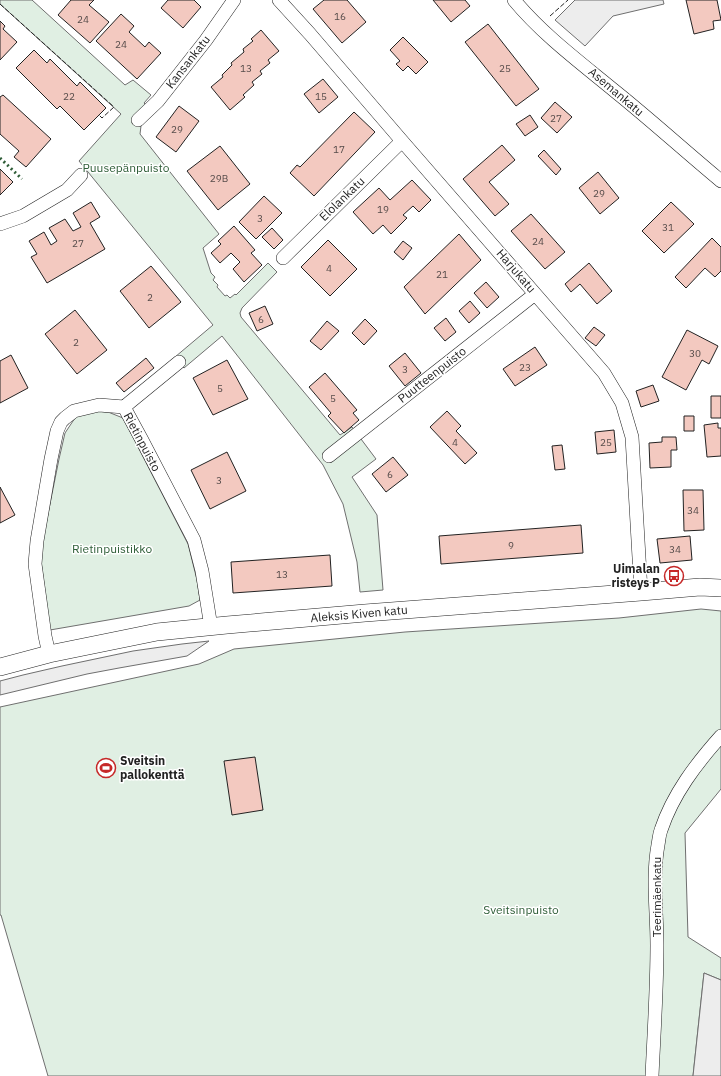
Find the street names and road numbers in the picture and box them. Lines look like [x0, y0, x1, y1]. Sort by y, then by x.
street label: Kansankatu [162, 32, 213, 91]
street label: Asemankatu [586, 64, 647, 119]
street label: Elolankatu [316, 173, 367, 224]
street label: Harjukatu [493, 246, 539, 296]
street label: Puutteenpuisto [395, 343, 469, 406]
street label: Rietinpuisto [121, 410, 164, 474]
street label: Aleksis Kiven katu [310, 602, 408, 625]
street label: Teerimäenkatu [649, 857, 664, 937]

